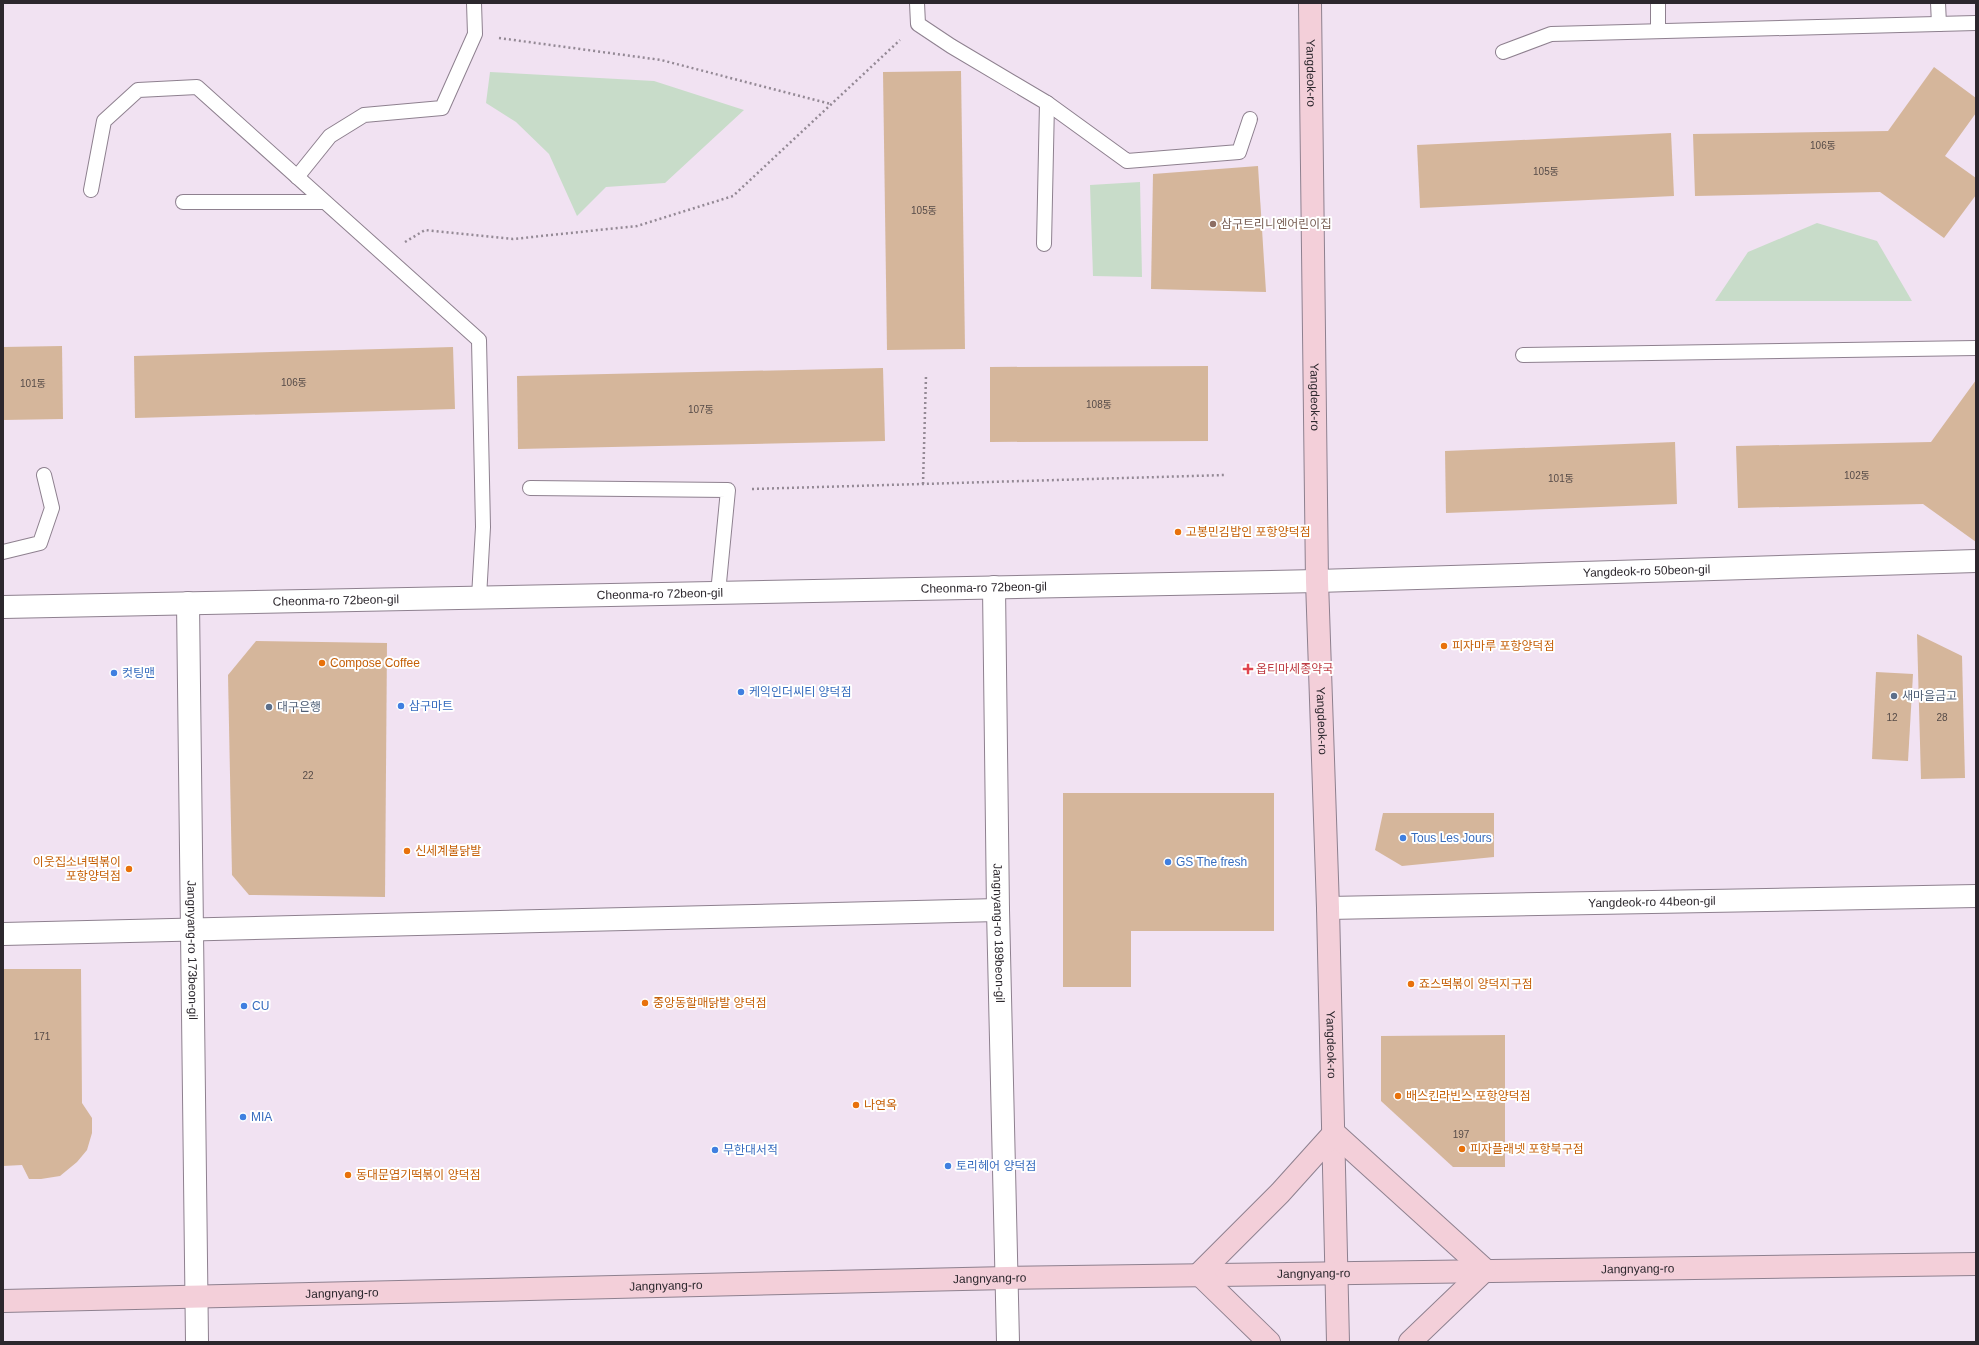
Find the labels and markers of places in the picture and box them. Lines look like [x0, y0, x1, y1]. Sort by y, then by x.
place label: 삼구트리니엔어린이집 [1221, 217, 1331, 231]
marker: 삼구트리니엔어린이집 [1208, 219, 1218, 229]
place label: 고봉민김밥인 포항양덕점 [1186, 525, 1311, 539]
marker: 고봉민김밥인 포항양덕점 [1173, 527, 1183, 537]
place label: 피자마루 포항양덕점 [1452, 639, 1555, 653]
marker: 피자마루 포항양덕점 [1439, 641, 1449, 651]
place label: Compose Coffee [330, 656, 420, 670]
marker: Compose Coffee [317, 658, 327, 668]
place label: 옵티마세종약국 [1256, 662, 1333, 676]
marker: 옵티마세종약국 [1243, 664, 1253, 674]
place label: 컷팅맨 [122, 666, 155, 680]
marker: 컷팅맨 [109, 668, 119, 678]
place label: 케익인더씨티 양덕점 [749, 685, 852, 699]
marker: 케익인더씨티 양덕점 [736, 687, 746, 697]
place label: 새마을금고 [1902, 689, 1957, 703]
marker: 새마을금고 [1889, 691, 1899, 701]
place label: 삼구마트 [409, 699, 453, 713]
place label: 대구은행 [277, 700, 321, 714]
marker: 삼구마트 [396, 701, 406, 711]
marker: 대구은행 [264, 702, 274, 712]
place label: Tous Les Jours [1411, 831, 1492, 845]
marker: Tous Les Jours [1398, 833, 1408, 843]
place label: 신세계불닭발 [415, 844, 481, 858]
marker: 신세계불닭발 [402, 846, 412, 856]
place label: 이웃집소녀떡볶이 포항양덕점 [33, 855, 121, 883]
place label: GS The fresh [1176, 855, 1247, 869]
marker: GS The fresh [1163, 857, 1173, 867]
marker: 이웃집소녀떡볶이 포항양덕점 [124, 864, 134, 874]
place label: 죠스떡볶이 양덕지구점 [1419, 977, 1533, 991]
marker: 죠스떡볶이 양덕지구점 [1406, 979, 1416, 989]
place label: 중앙동할매닭발 양덕점 [653, 996, 767, 1010]
marker: 중앙동할매닭발 양덕점 [640, 998, 650, 1008]
place label: CU [252, 999, 269, 1013]
marker: CU [239, 1001, 249, 1011]
place label: 배스킨라빈스 포항양덕점 [1406, 1089, 1531, 1103]
marker: 배스킨라빈스 포항양덕점 [1393, 1091, 1403, 1101]
place label: 나연옥 [864, 1098, 897, 1112]
marker: 나연옥 [851, 1100, 861, 1110]
place label: MIA [251, 1110, 272, 1124]
marker: MIA [238, 1112, 248, 1122]
place label: 피자플래넷 포항북구점 [1470, 1142, 1584, 1156]
place label: 무한대서적 [723, 1143, 778, 1157]
marker: 피자플래넷 포항북구점 [1457, 1144, 1467, 1154]
marker: 무한대서적 [710, 1145, 720, 1155]
place label: 토리헤어 양덕점 [956, 1159, 1037, 1173]
marker: 토리헤어 양덕점 [943, 1161, 953, 1171]
place label: 동대문엽기떡볶이 양덕점 [356, 1168, 481, 1182]
marker: 동대문엽기떡볶이 양덕점 [343, 1170, 353, 1180]

